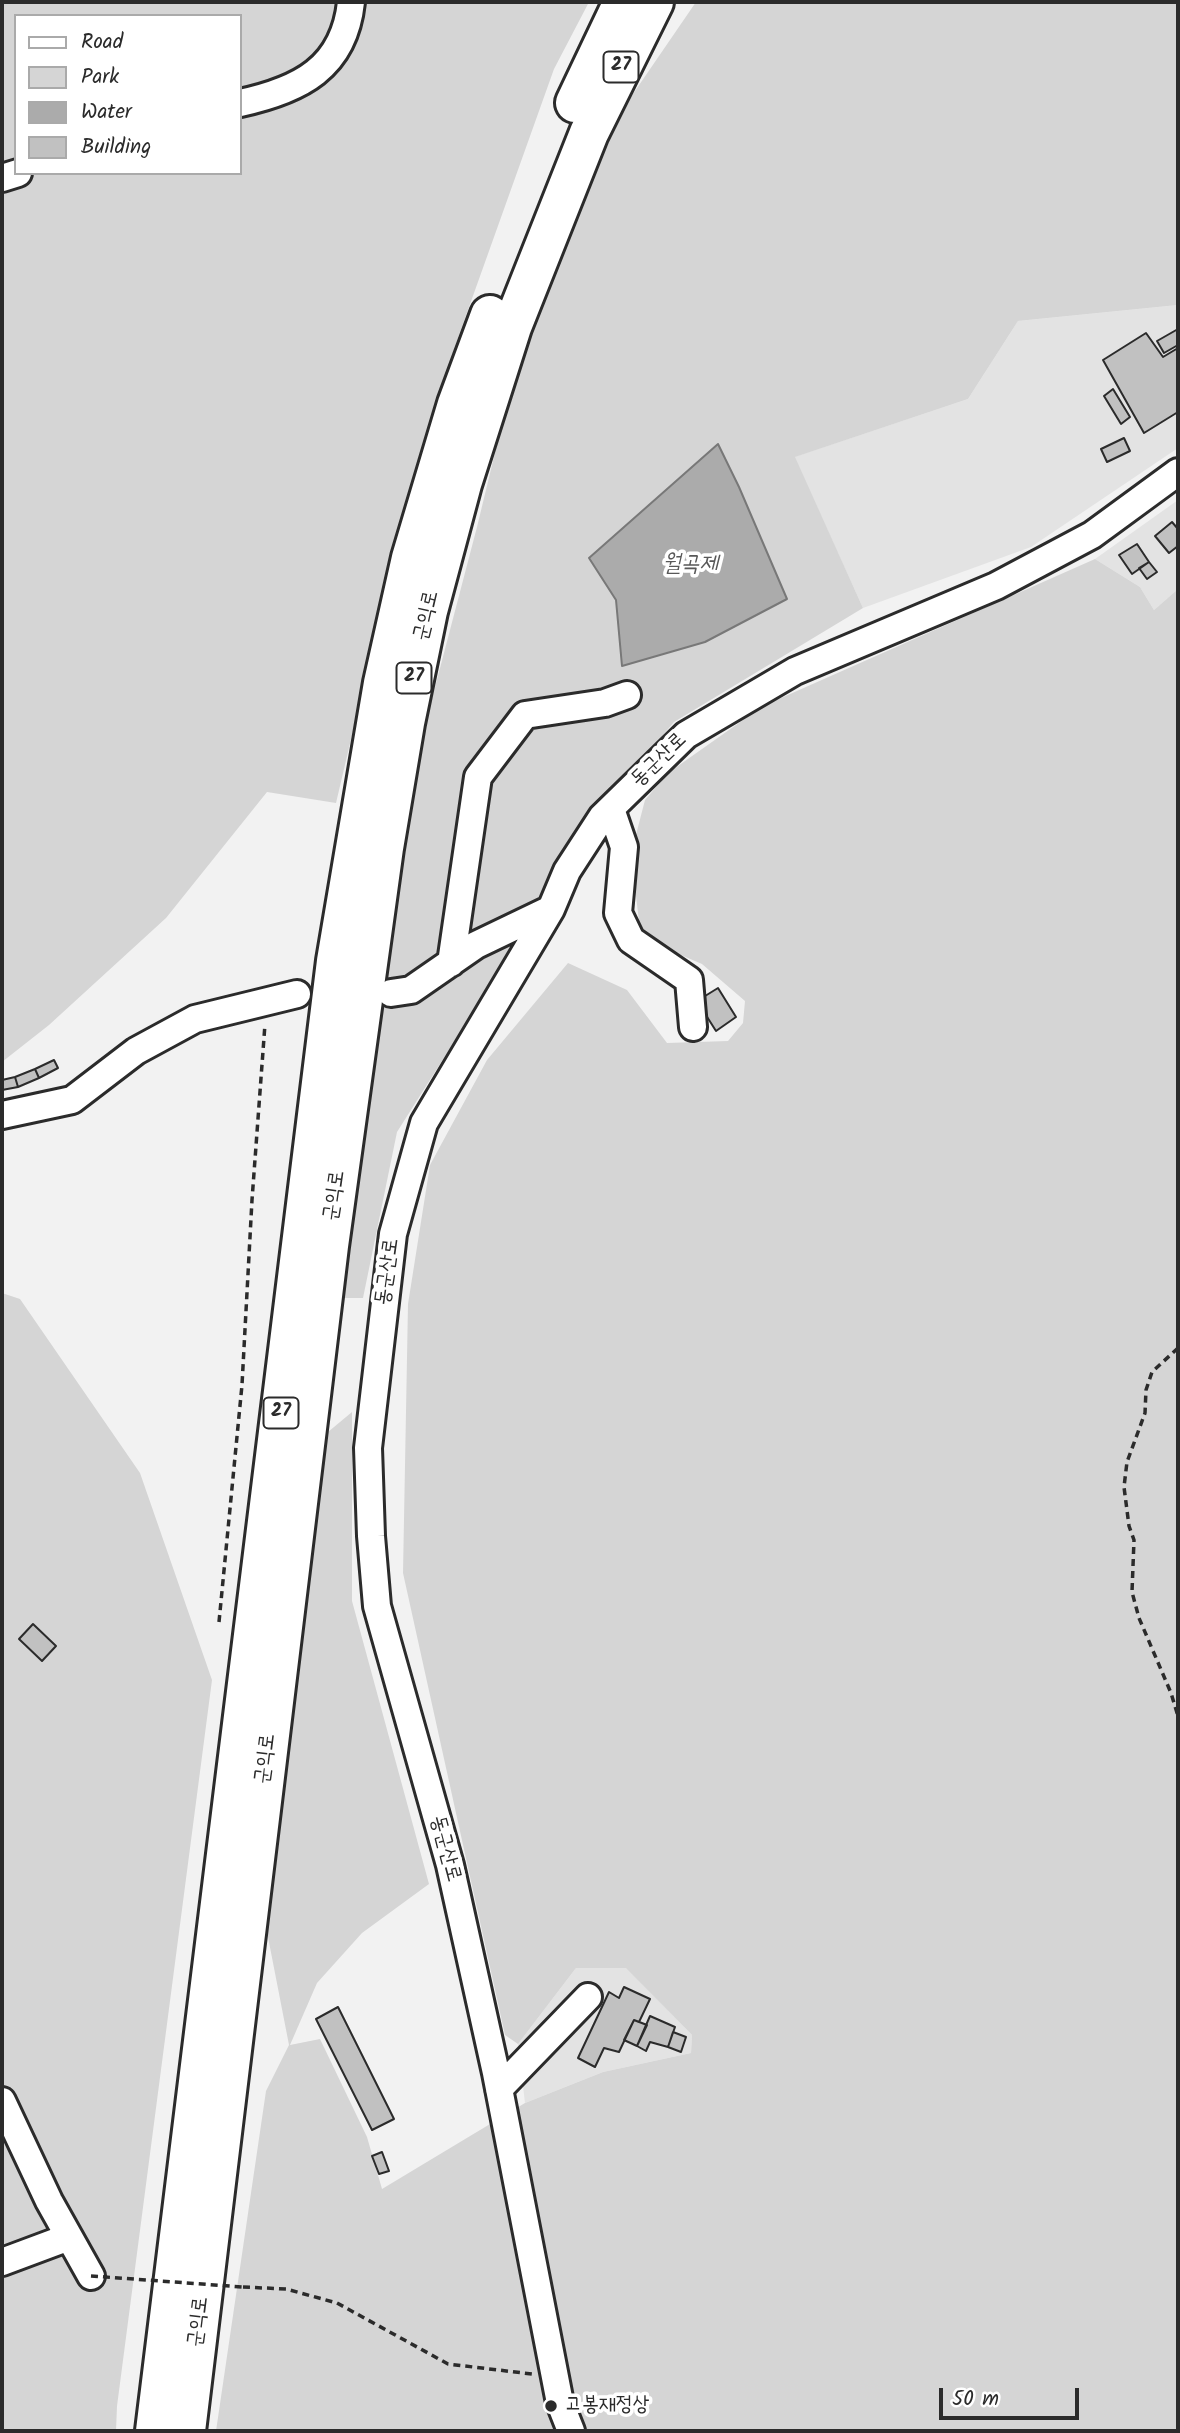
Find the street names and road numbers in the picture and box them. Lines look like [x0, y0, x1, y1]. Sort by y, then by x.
road number: 27 [604, 52, 638, 82]
street label: 군익로 [410, 588, 446, 644]
road number: 27 [396, 663, 432, 694]
street label: 동군산로 [627, 728, 693, 794]
street label: 군익로 [320, 1169, 352, 1223]
street label: 동군산로 [372, 1237, 406, 1307]
road number: 27 [264, 1398, 298, 1428]
street label: 군익로 [251, 1732, 283, 1786]
street label: 동군산로 [423, 1813, 465, 1885]
street label: 군익로 [184, 2295, 216, 2349]

